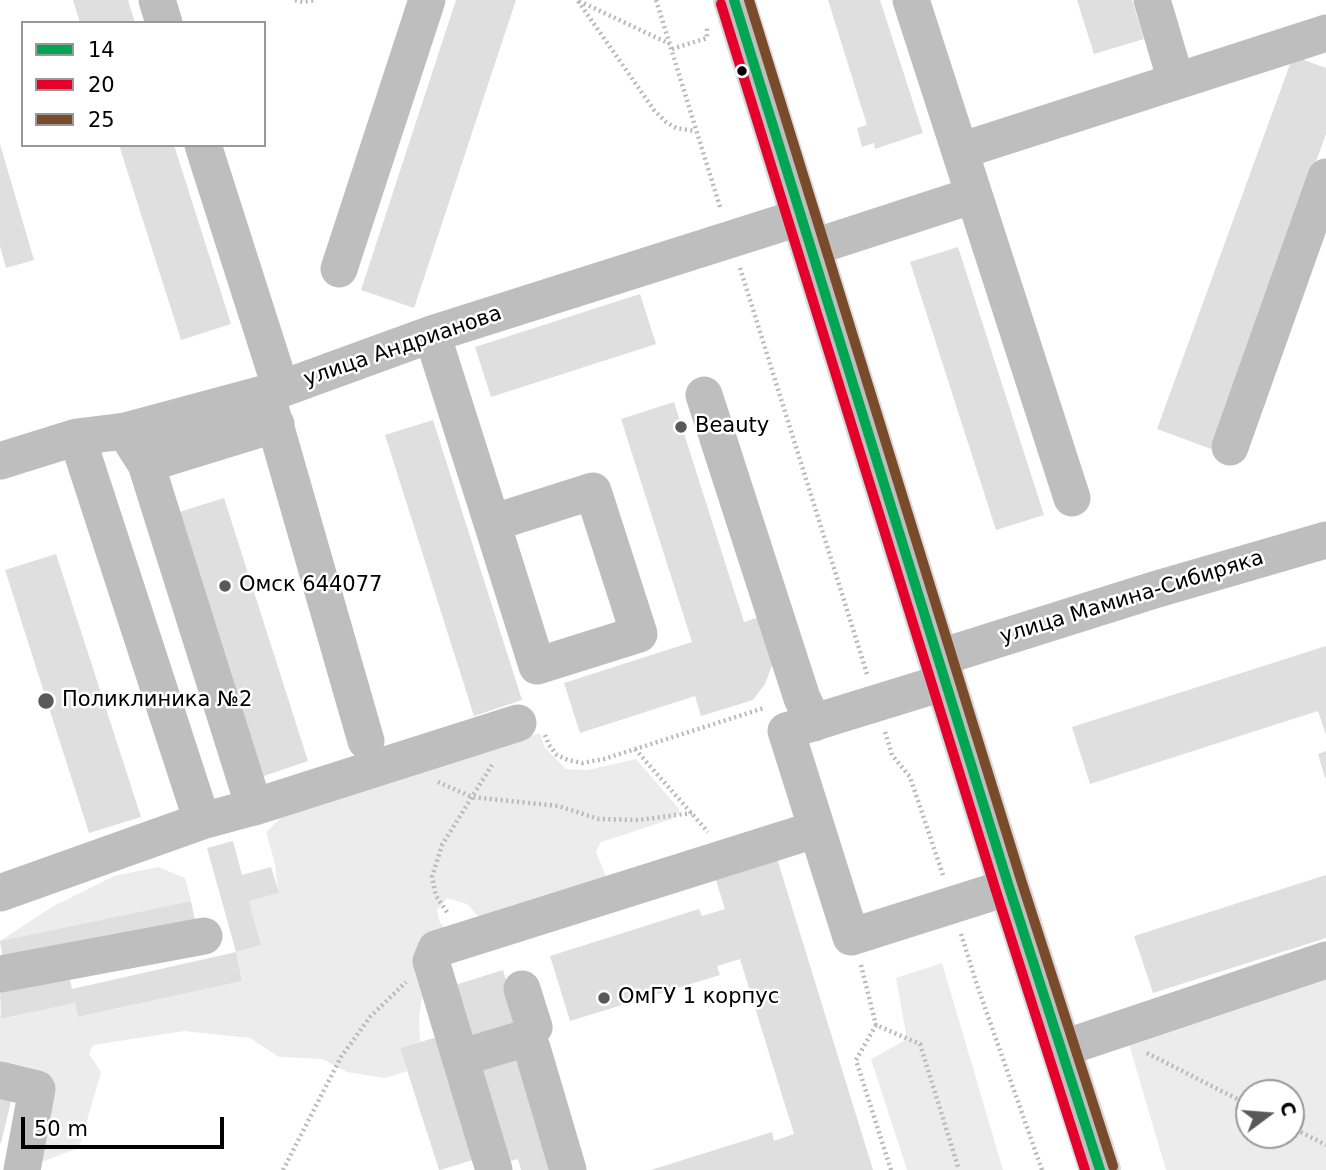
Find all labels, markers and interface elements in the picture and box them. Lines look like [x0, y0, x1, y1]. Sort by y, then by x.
legend [21, 21, 266, 147]
text: 14 [88, 38, 115, 62]
unlabelled marker [735, 64, 749, 78]
text: 20 [88, 73, 115, 97]
text: 25 [88, 108, 115, 132]
street label: улица Андрианова [301, 301, 505, 393]
place label: Beauty [695, 414, 769, 440]
marker: Beauty [673, 419, 689, 435]
street label: улица Мамина-Сибиряка [997, 546, 1267, 650]
place label: Омск 644077 [239, 573, 382, 599]
marker: Омск 644077 [217, 578, 233, 594]
place label: Поликлиника №2 [62, 688, 252, 714]
marker: Поликлиника №2 [36, 691, 56, 711]
place label: ОмГУ 1 корпус [618, 985, 779, 1011]
marker: ОмГУ 1 корпус [596, 990, 612, 1006]
north arrow [1235, 1079, 1305, 1149]
text: С [1276, 1099, 1301, 1118]
scale bar [24, 1104, 228, 1148]
text: 50 m [34, 1117, 88, 1141]

